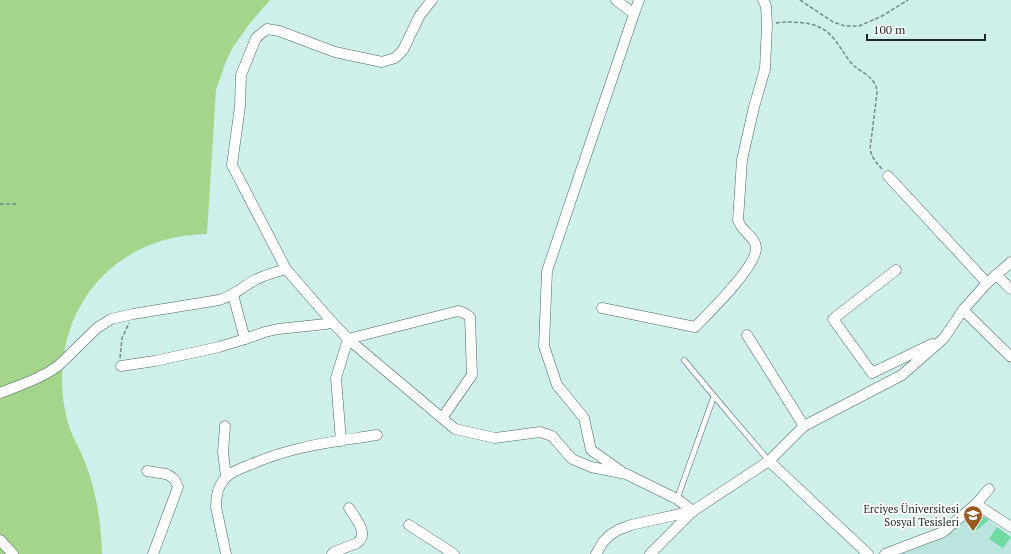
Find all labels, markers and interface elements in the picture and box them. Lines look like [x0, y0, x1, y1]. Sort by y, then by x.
scale bar [867, 16, 985, 42]
text: 100 m [873, 22, 906, 37]
place label: Erciyes Üniversitesi Sosyal Tesisleri [863, 502, 959, 529]
school or university icon: Erciyes Üniversitesi Sosyal Tesisleri [962, 504, 984, 532]

